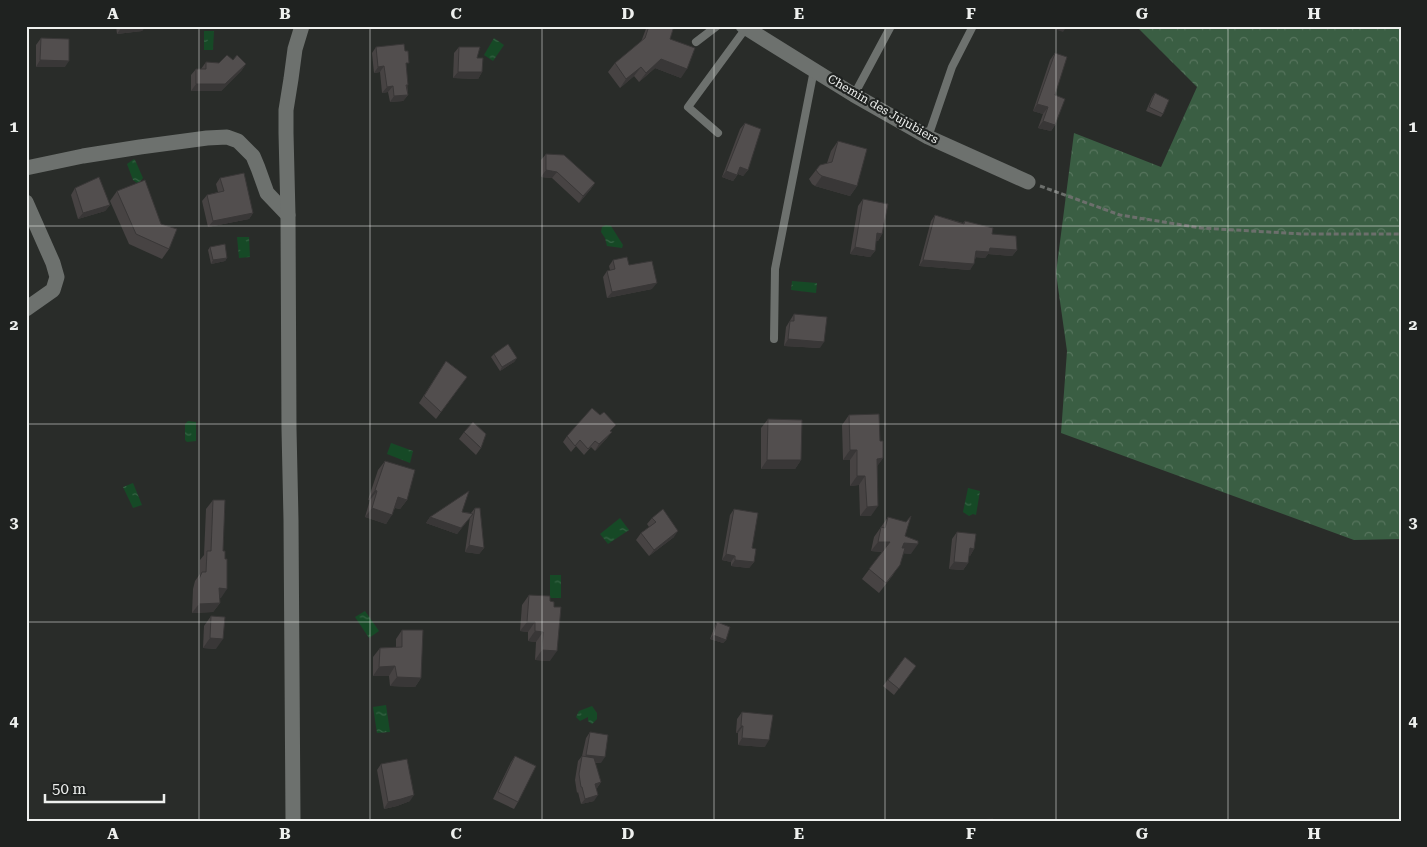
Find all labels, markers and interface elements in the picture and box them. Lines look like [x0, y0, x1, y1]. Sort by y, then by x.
text: A [107, 4, 119, 23]
text: B [279, 4, 291, 23]
text: C [450, 4, 462, 23]
text: D [622, 4, 635, 23]
text: E [794, 4, 804, 23]
text: F [966, 4, 976, 23]
text: G [1136, 4, 1149, 23]
text: H [1307, 4, 1321, 23]
street label: Chemin des Jujubiers [825, 72, 941, 147]
text: 1 [10, 117, 19, 136]
text: 1 [1409, 117, 1418, 136]
text: 2 [10, 315, 19, 334]
text: 2 [1409, 315, 1418, 334]
text: 3 [10, 513, 19, 532]
text: 3 [1409, 513, 1418, 532]
text: 4 [10, 711, 19, 730]
text: 4 [1409, 711, 1418, 730]
scale bar [45, 772, 164, 804]
text: 50 m [52, 780, 87, 798]
text: A [107, 824, 119, 843]
text: B [279, 824, 291, 843]
text: C [450, 824, 462, 843]
text: D [622, 824, 635, 843]
text: E [794, 824, 804, 843]
text: F [966, 824, 976, 843]
text: G [1136, 824, 1149, 843]
text: H [1307, 824, 1321, 843]

